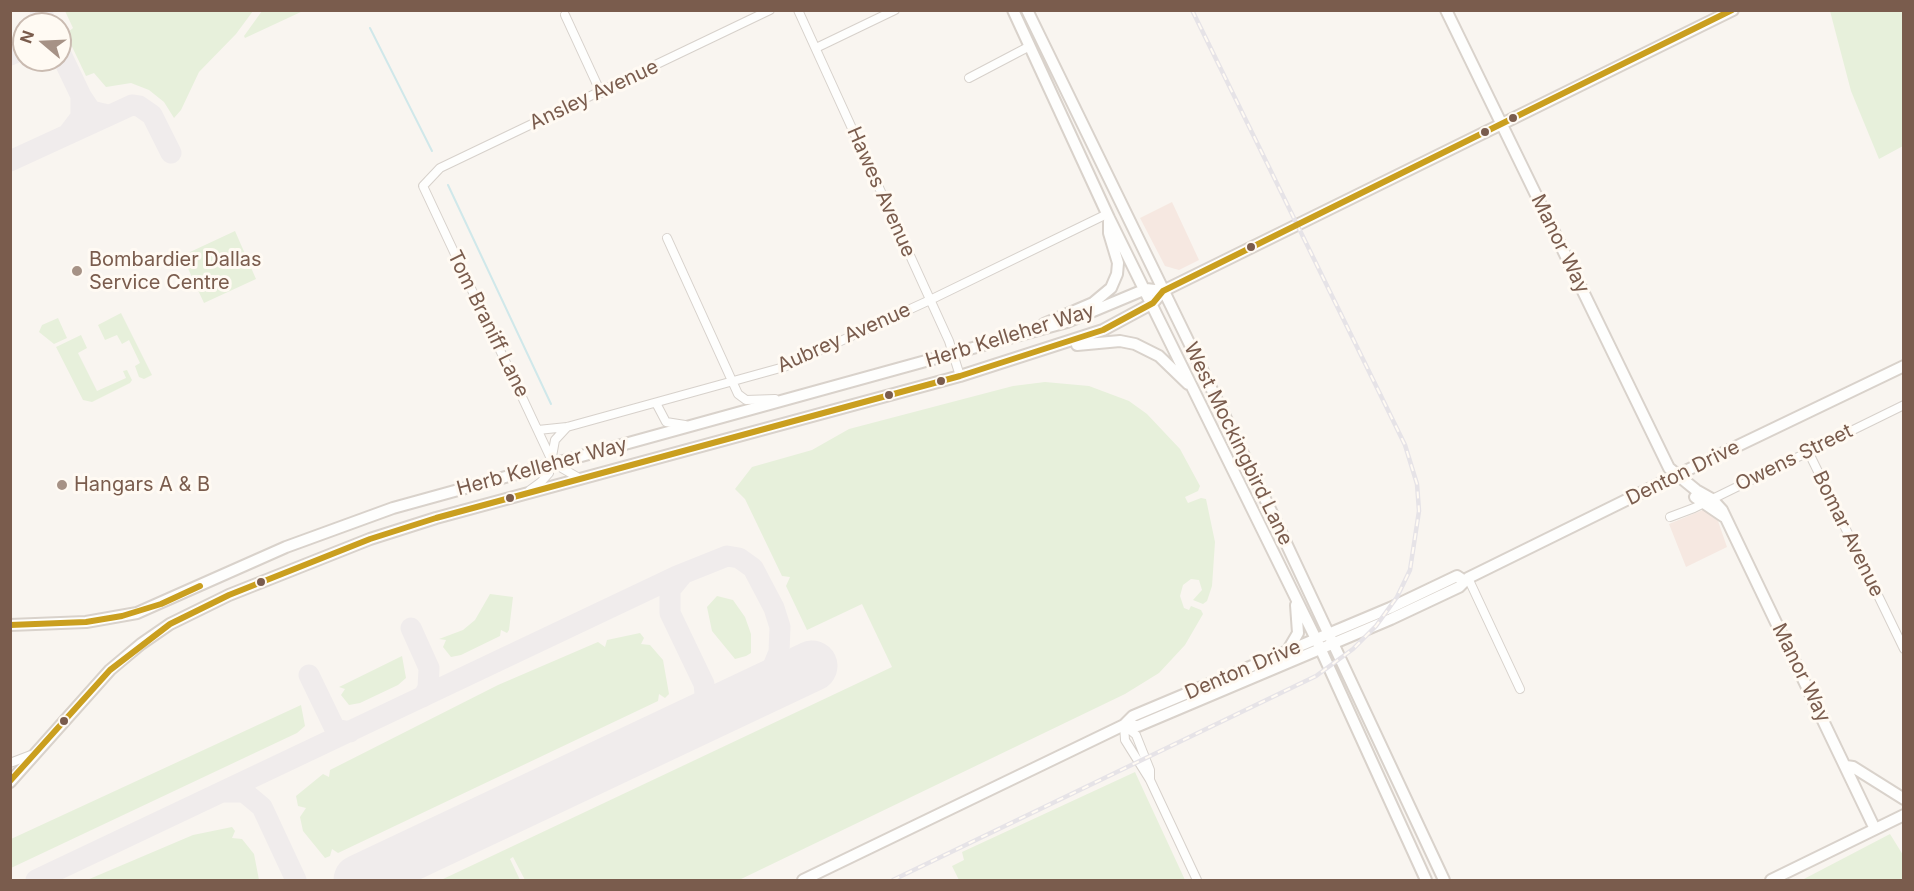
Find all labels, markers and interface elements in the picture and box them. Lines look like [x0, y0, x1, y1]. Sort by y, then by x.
north arrow [12, 12, 72, 72]
text: N [15, 28, 38, 46]
street label: Ansley Avenue [526, 55, 662, 135]
unlabelled marker [1507, 112, 1519, 124]
street label: Hawes Avenue [842, 123, 920, 261]
unlabelled marker [1479, 126, 1491, 138]
street label: Manor Way [1526, 191, 1594, 297]
unlabelled marker [1245, 241, 1257, 253]
street label: Tom Braniff Lane [442, 247, 534, 401]
place label: Bombardier Dallas Service Centre [89, 248, 262, 295]
marker: Bombardier Dallas Service Centre [70, 264, 84, 278]
street label: Aubrey Avenue [774, 298, 914, 378]
street label: Herb Kelleher Way [923, 299, 1097, 373]
street label: West Mockingbird Lane [1178, 339, 1298, 549]
unlabelled marker [935, 375, 947, 387]
unlabelled marker [883, 389, 895, 401]
street label: Owens Street [1731, 419, 1857, 497]
street label: Herb Kelleher Way [454, 433, 630, 501]
street label: Denton Drive [1622, 435, 1744, 511]
street label: Bomar Avenue [1807, 467, 1889, 601]
place label: Hangars A & B [74, 473, 210, 497]
marker: Hangars A & B [55, 478, 69, 492]
unlabelled marker [504, 492, 516, 504]
unlabelled marker [255, 576, 267, 588]
street label: Manor Way [1767, 620, 1835, 726]
street label: Denton Drive [1182, 635, 1304, 705]
unlabelled marker [58, 715, 70, 727]

